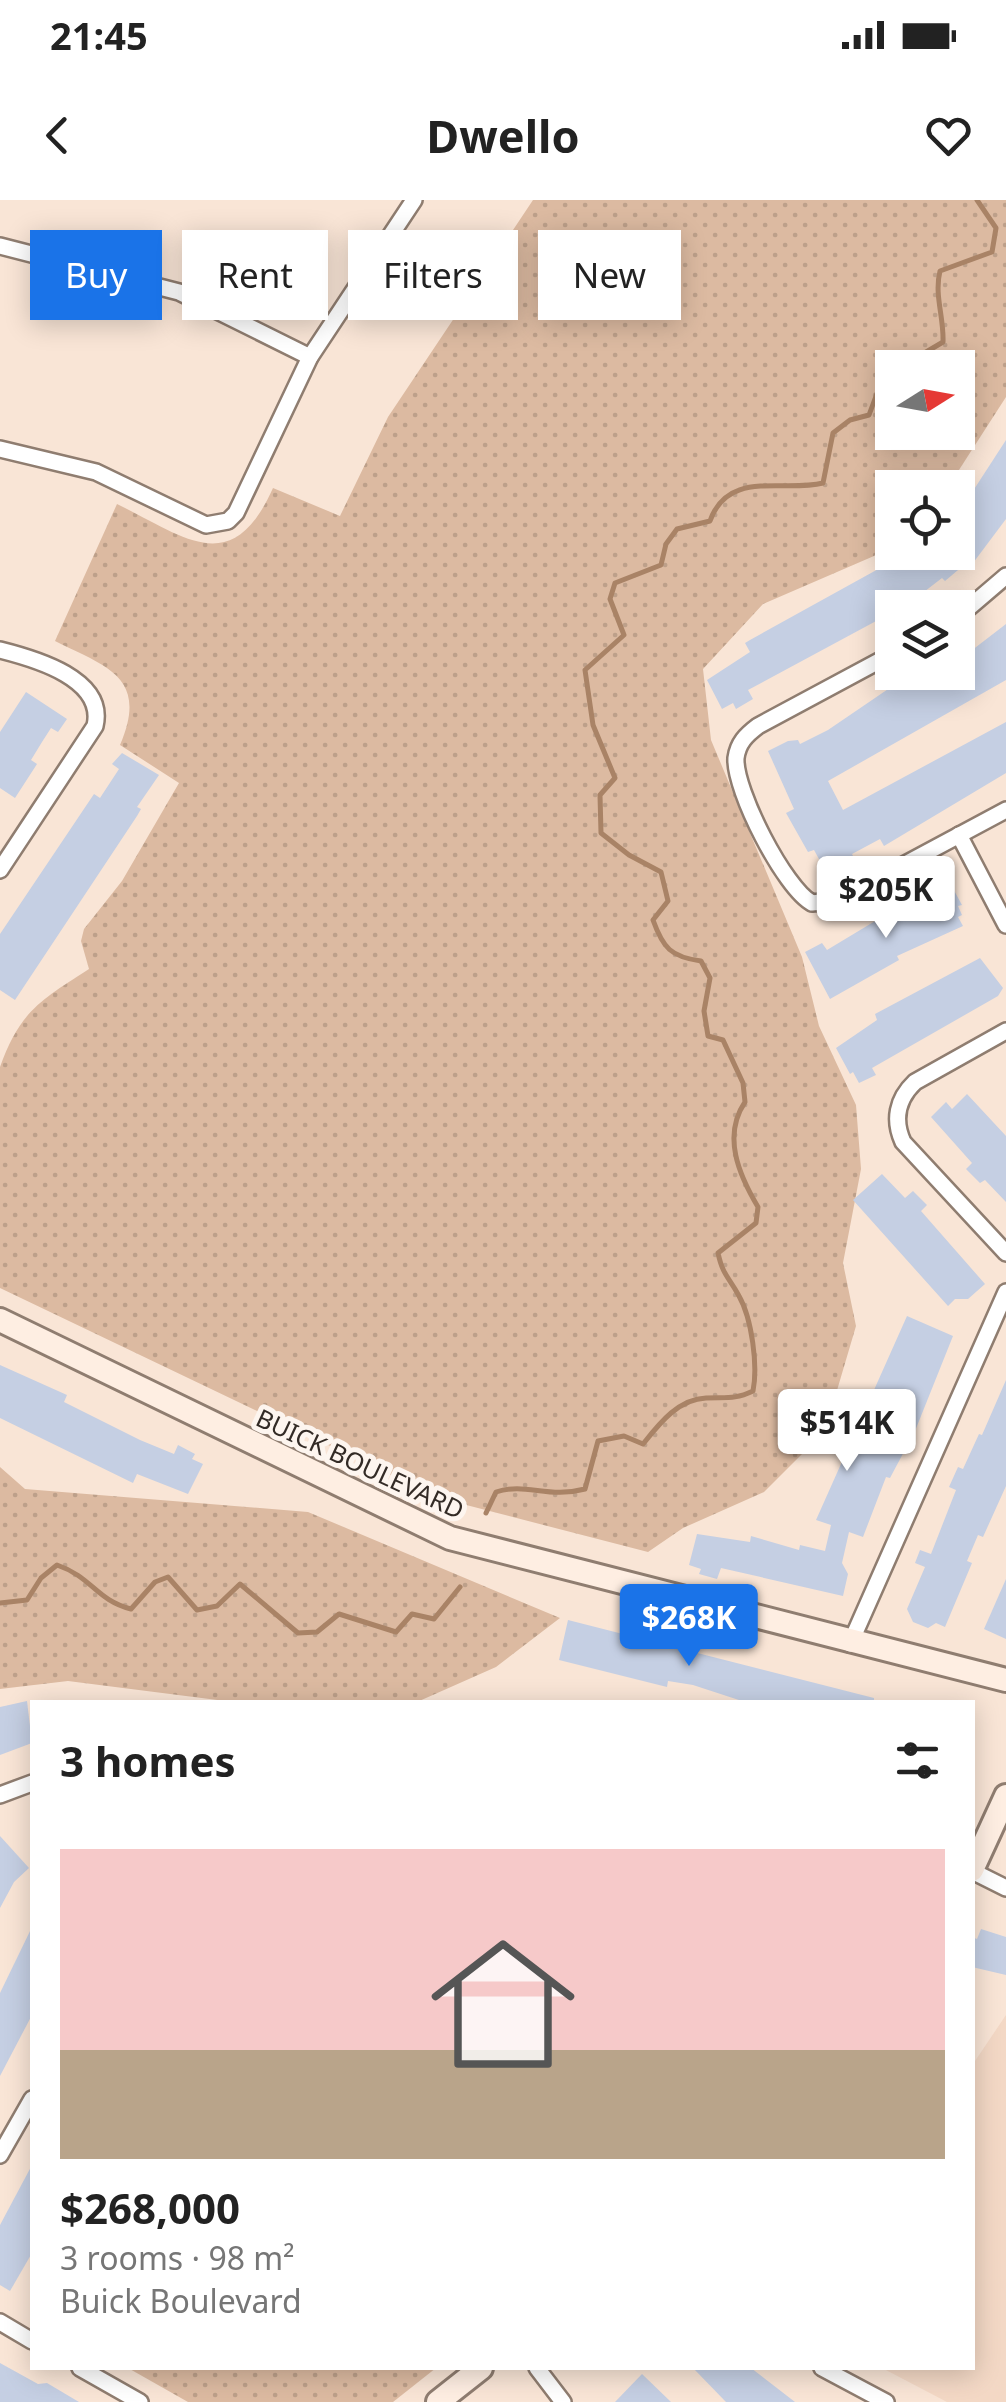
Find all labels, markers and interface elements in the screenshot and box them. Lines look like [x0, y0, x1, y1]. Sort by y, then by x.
text: 21:45 [50, 9, 148, 61]
text: Dwello [426, 105, 580, 166]
icon: back [30, 108, 85, 163]
icon: heart [921, 108, 976, 163]
chip: Buy [30, 230, 162, 320]
chip: Rent [182, 230, 328, 320]
chip: Filters [348, 230, 518, 320]
chip: New [538, 230, 681, 320]
north arrow [875, 350, 975, 450]
map controls [875, 350, 975, 690]
button: locate [875, 470, 975, 570]
button: layers [875, 590, 975, 690]
pin: $205K [816, 856, 956, 941]
text: $205K [839, 867, 933, 910]
pin: $514K [777, 1389, 917, 1474]
street label: BUICK BOULEVARD [251, 1400, 470, 1526]
text: $514K [800, 1400, 894, 1443]
pin: $268K [619, 1584, 759, 1669]
text: $268K [642, 1595, 736, 1638]
text: 3 homes [60, 1732, 236, 1789]
icon: filters [890, 1733, 945, 1788]
icon: home [413, 1914, 593, 2094]
text: $268,000 [60, 2179, 240, 2236]
text: 3 rooms · 98 m² [60, 2236, 294, 2279]
text: Buick Boulevard [60, 2279, 302, 2322]

